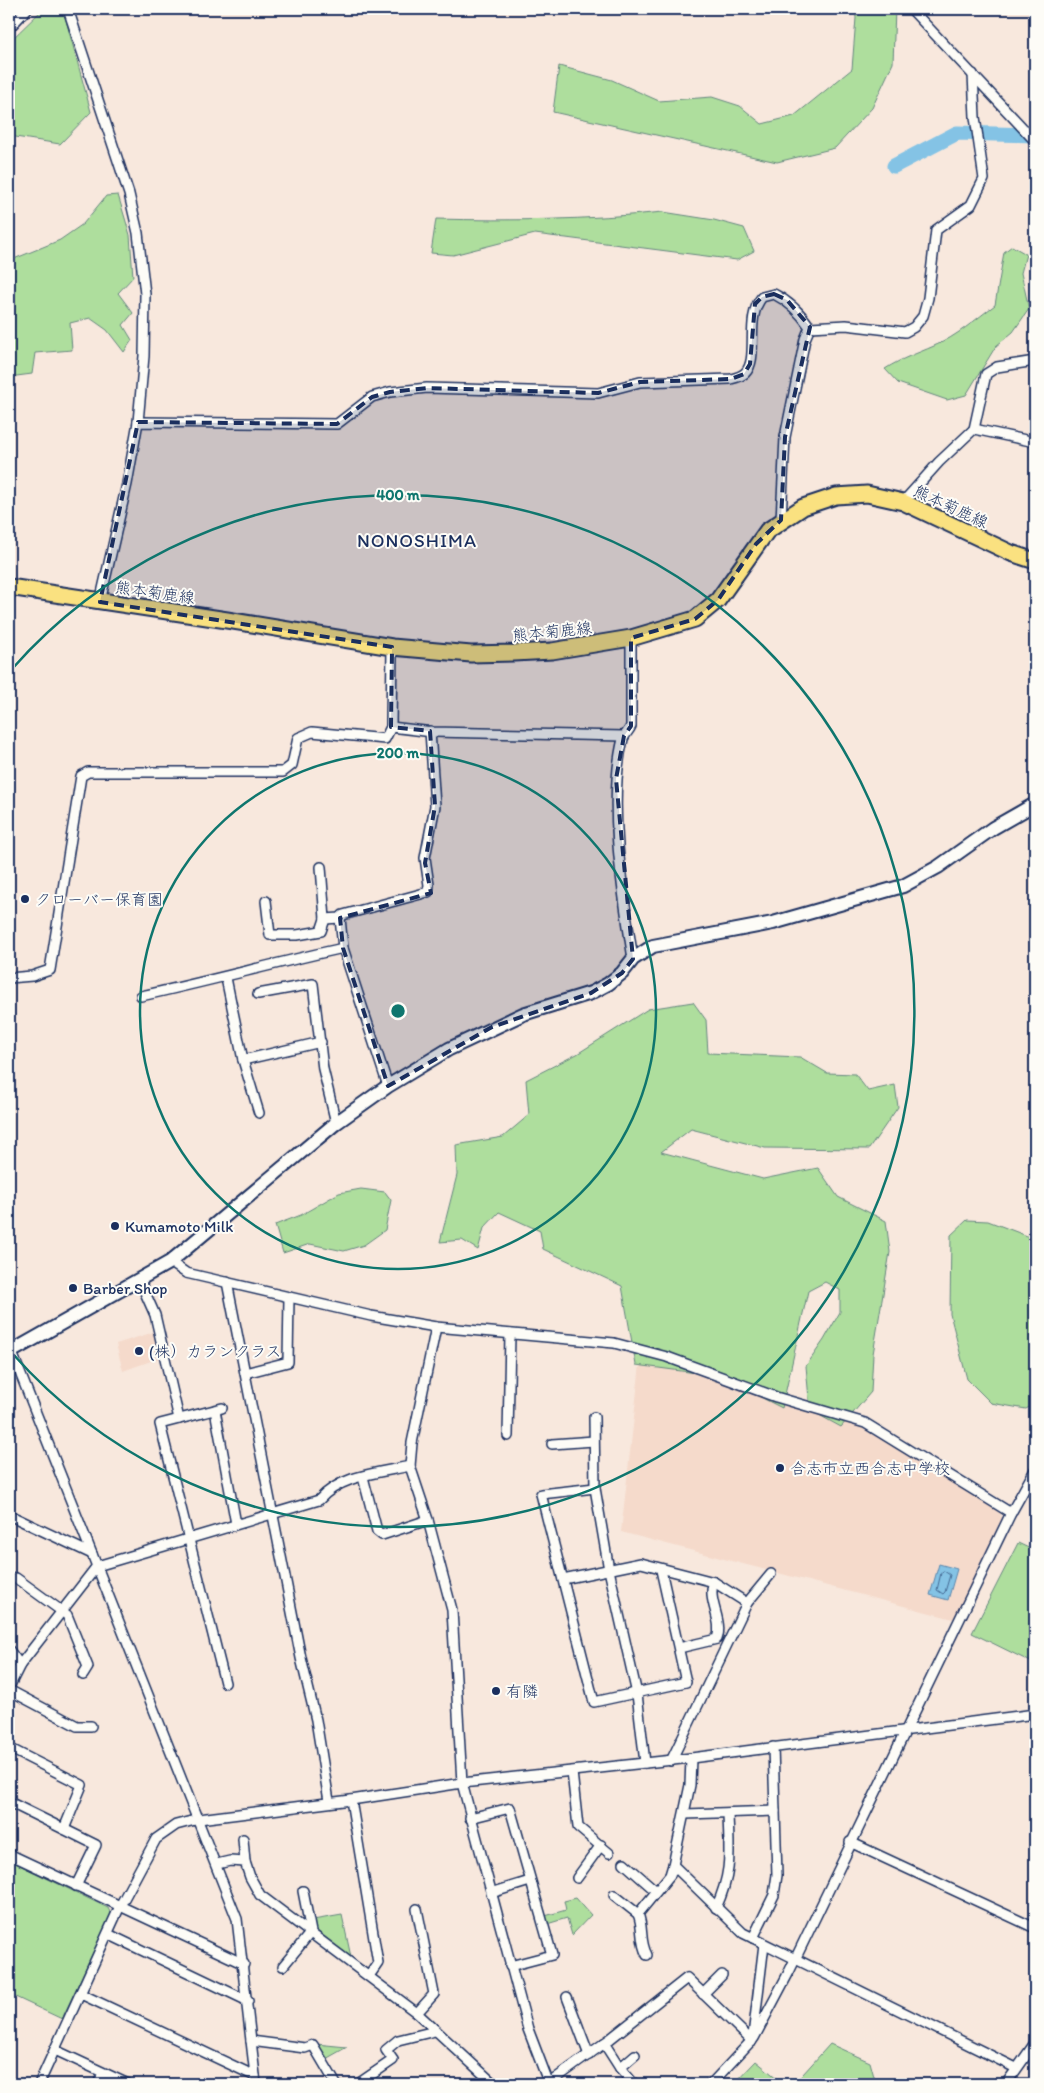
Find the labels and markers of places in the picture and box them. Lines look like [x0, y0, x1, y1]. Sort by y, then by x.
place label: クローバー保育園 [35, 890, 163, 909]
marker: クローバー保育園 [19, 893, 31, 905]
centre of rings [389, 1002, 407, 1020]
place label: Kumamoto Milk [125, 1217, 233, 1236]
marker: Kumamoto Milk [109, 1220, 121, 1232]
place label: Barber Shop [83, 1279, 168, 1298]
marker: Barber Shop [67, 1282, 79, 1294]
place label: (株）カランクラス [149, 1342, 282, 1361]
marker: (株）カランクラス [133, 1345, 145, 1357]
place label: 合志市立西合志中学校 [790, 1459, 950, 1478]
marker: 合志市立西合志中学校 [774, 1462, 786, 1474]
place label: 有隣 [506, 1682, 538, 1701]
marker: 有隣 [490, 1685, 502, 1697]

